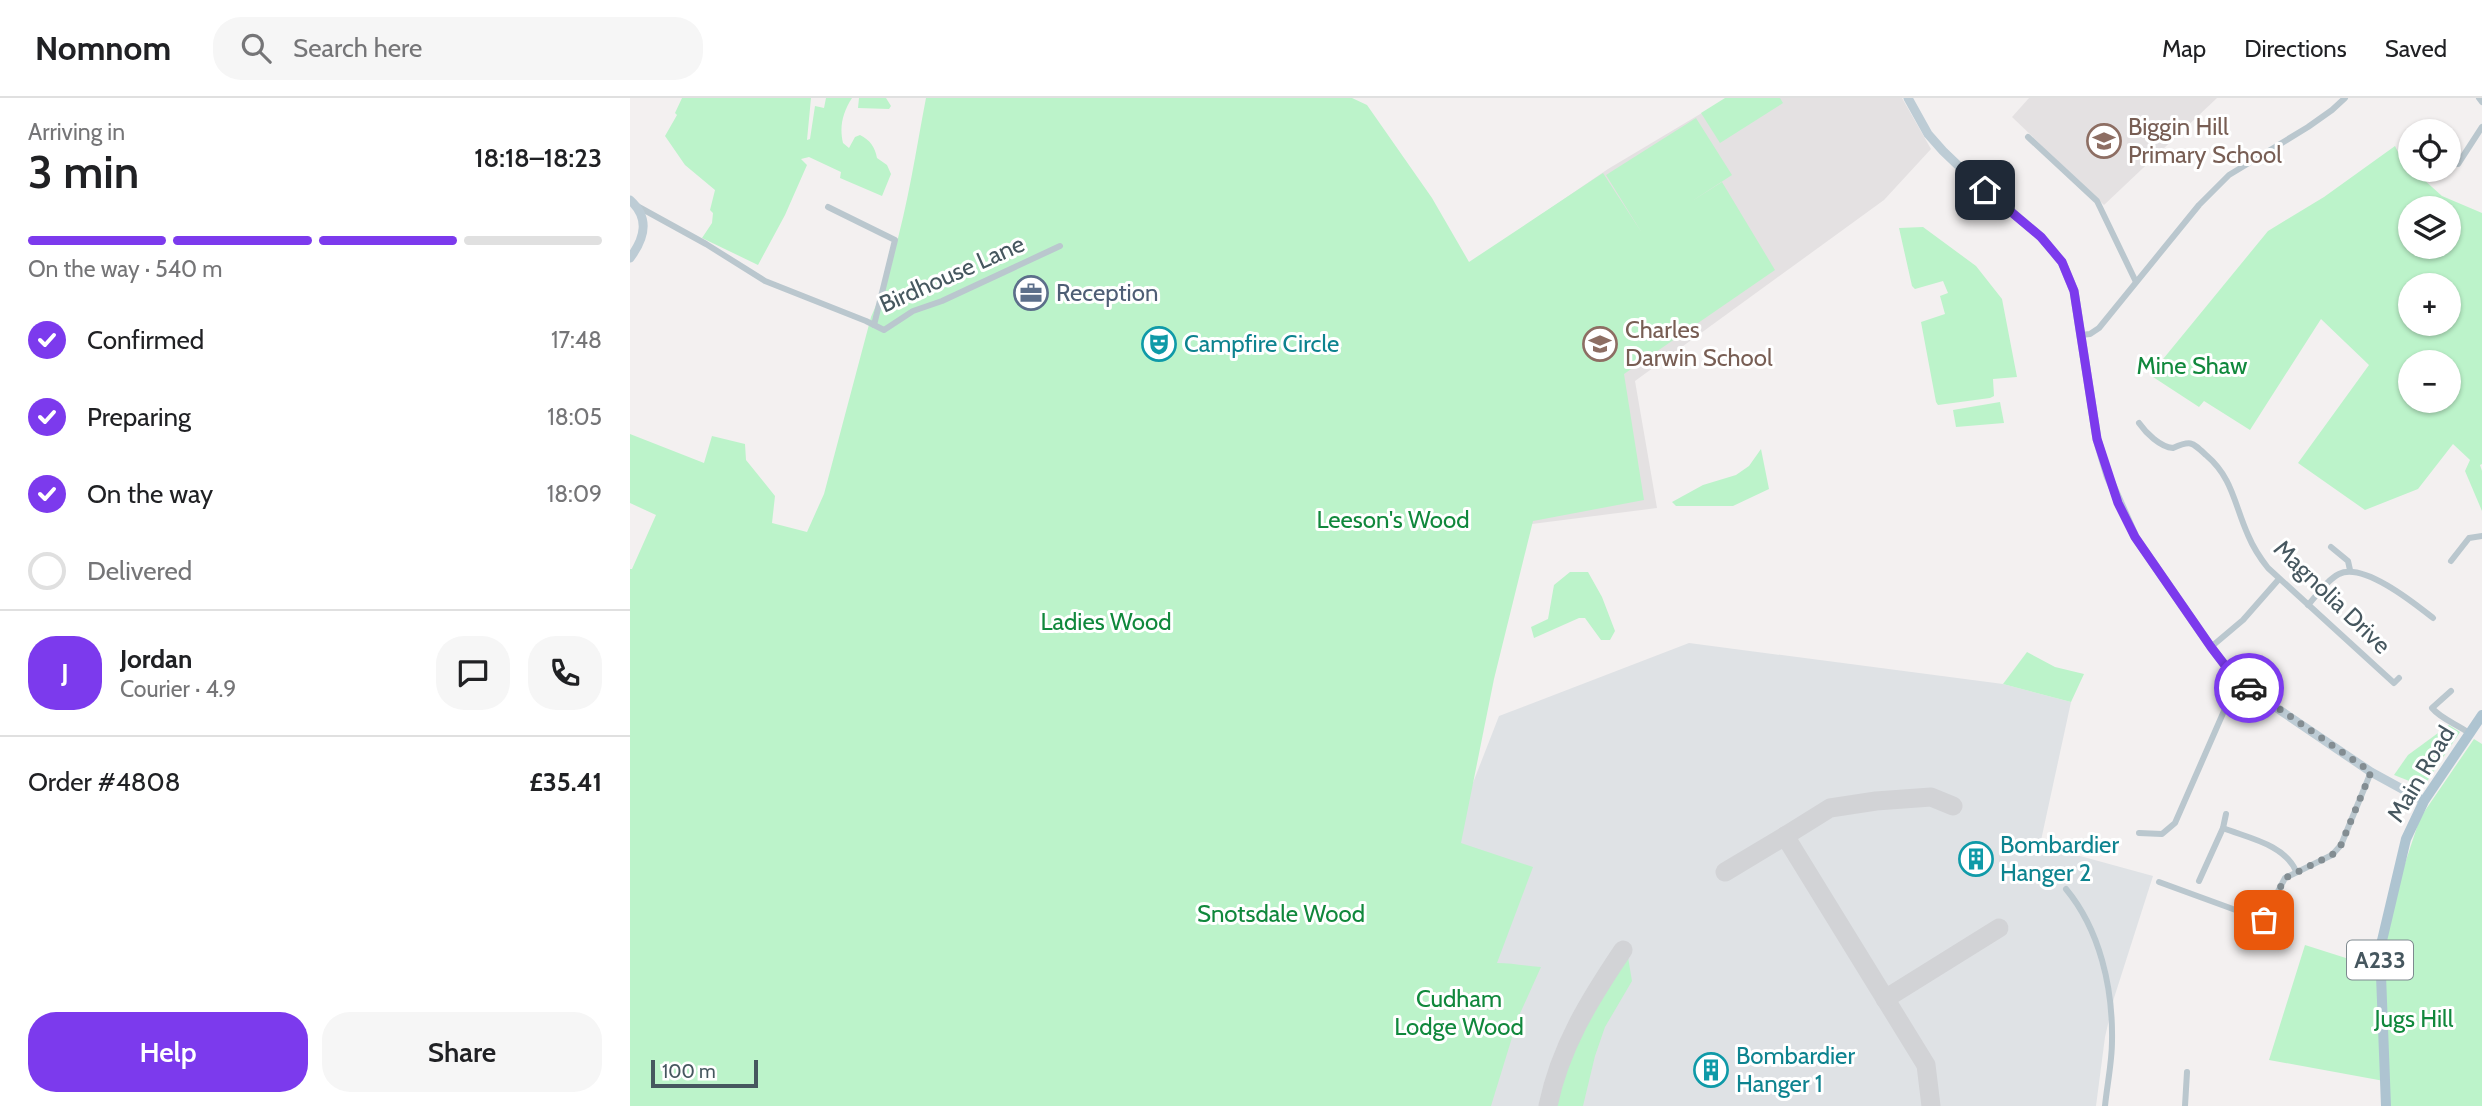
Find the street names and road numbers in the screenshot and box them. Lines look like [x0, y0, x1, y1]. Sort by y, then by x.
street label: Birdhouse Lane [875, 229, 1029, 318]
street label: Magnolia Drive [2268, 534, 2397, 659]
street label: Main Road [2381, 720, 2461, 827]
road number: A233 [2347, 940, 2413, 980]

